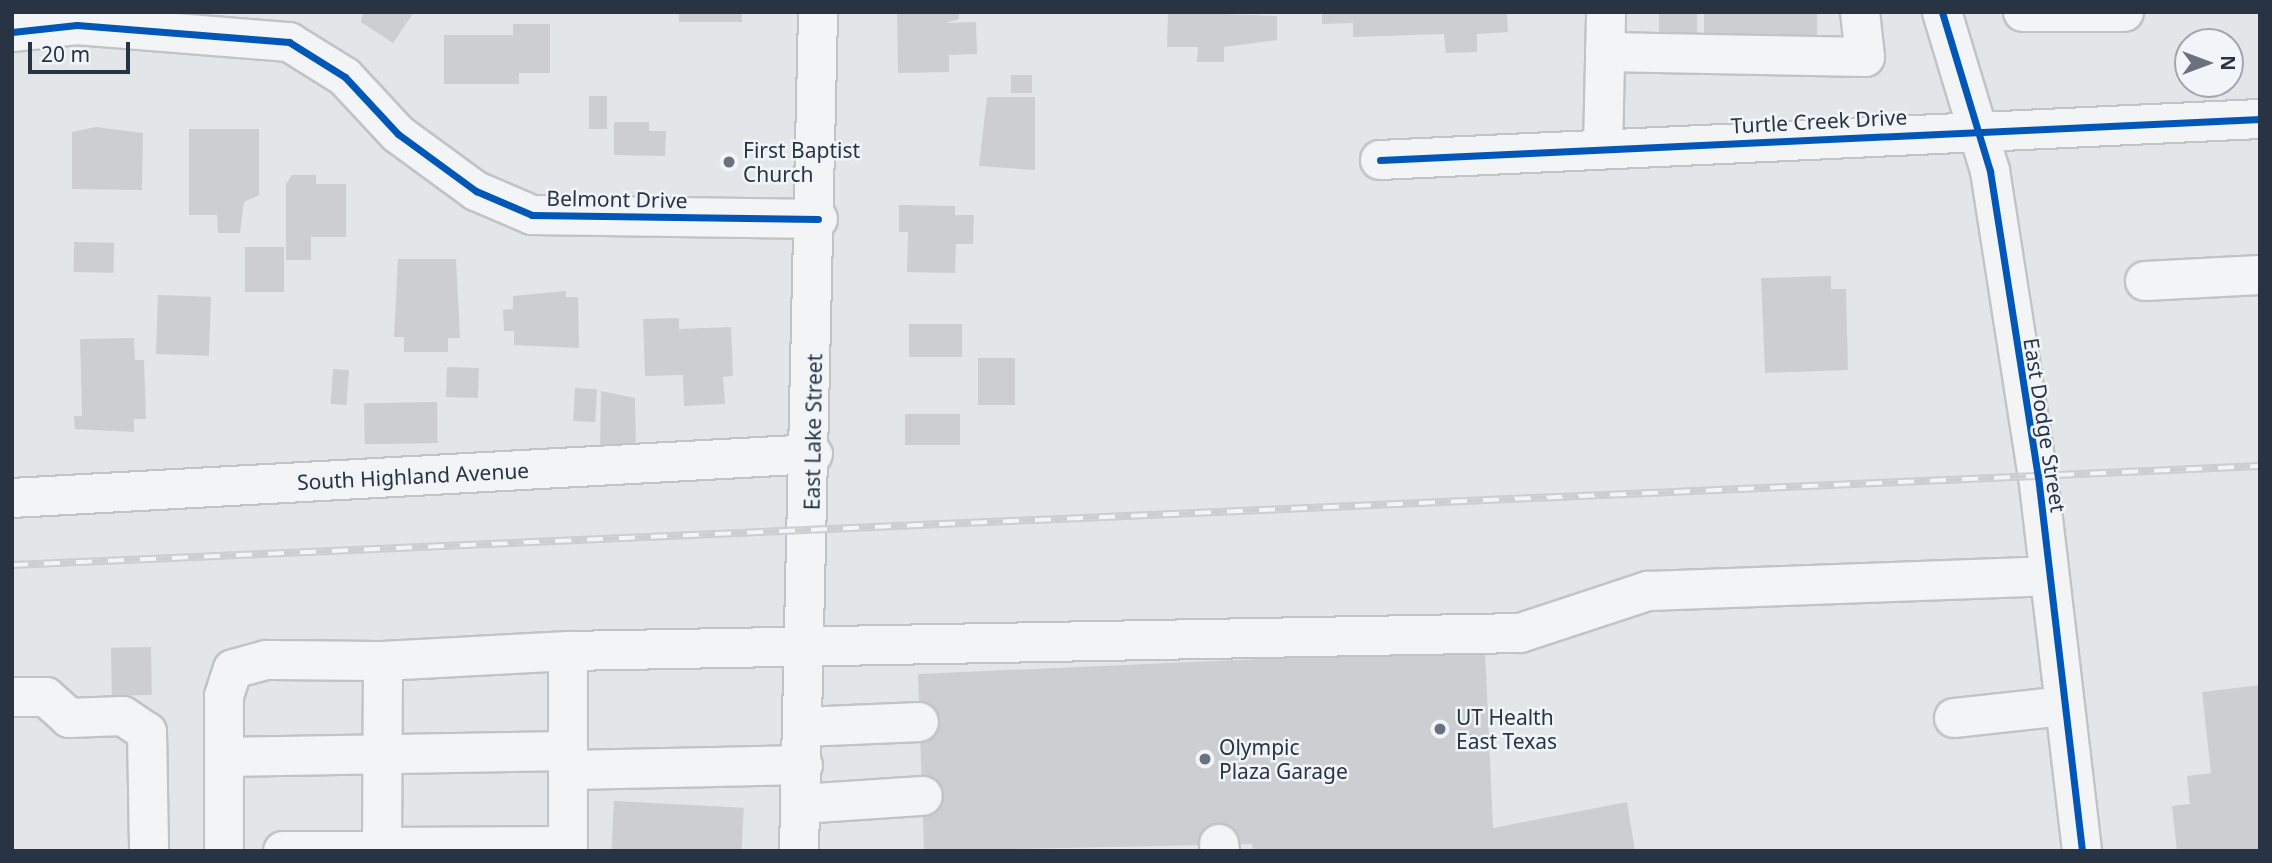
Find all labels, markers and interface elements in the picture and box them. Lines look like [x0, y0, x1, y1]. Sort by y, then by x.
scale bar [32, 28, 133, 72]
north arrow [2174, 28, 2244, 98]
text: 20 m [41, 40, 90, 68]
text: N [2215, 55, 2241, 71]
street label: Turtle Creek Drive [1730, 104, 1908, 138]
place label: First Baptist Church [743, 137, 860, 187]
marker: First Baptist Church [721, 154, 737, 170]
street label: Belmont Drive [546, 185, 688, 213]
street label: East Dodge Street [2019, 336, 2071, 514]
street label: East Lake Street [799, 354, 827, 510]
street label: South Highland Avenue [296, 457, 530, 495]
place label: UT Health East Texas [1456, 704, 1557, 754]
marker: UT Health East Texas [1430, 719, 1450, 739]
place label: Olympic Plaza Garage [1219, 734, 1348, 784]
marker: Olympic Plaza Garage [1197, 751, 1213, 767]

